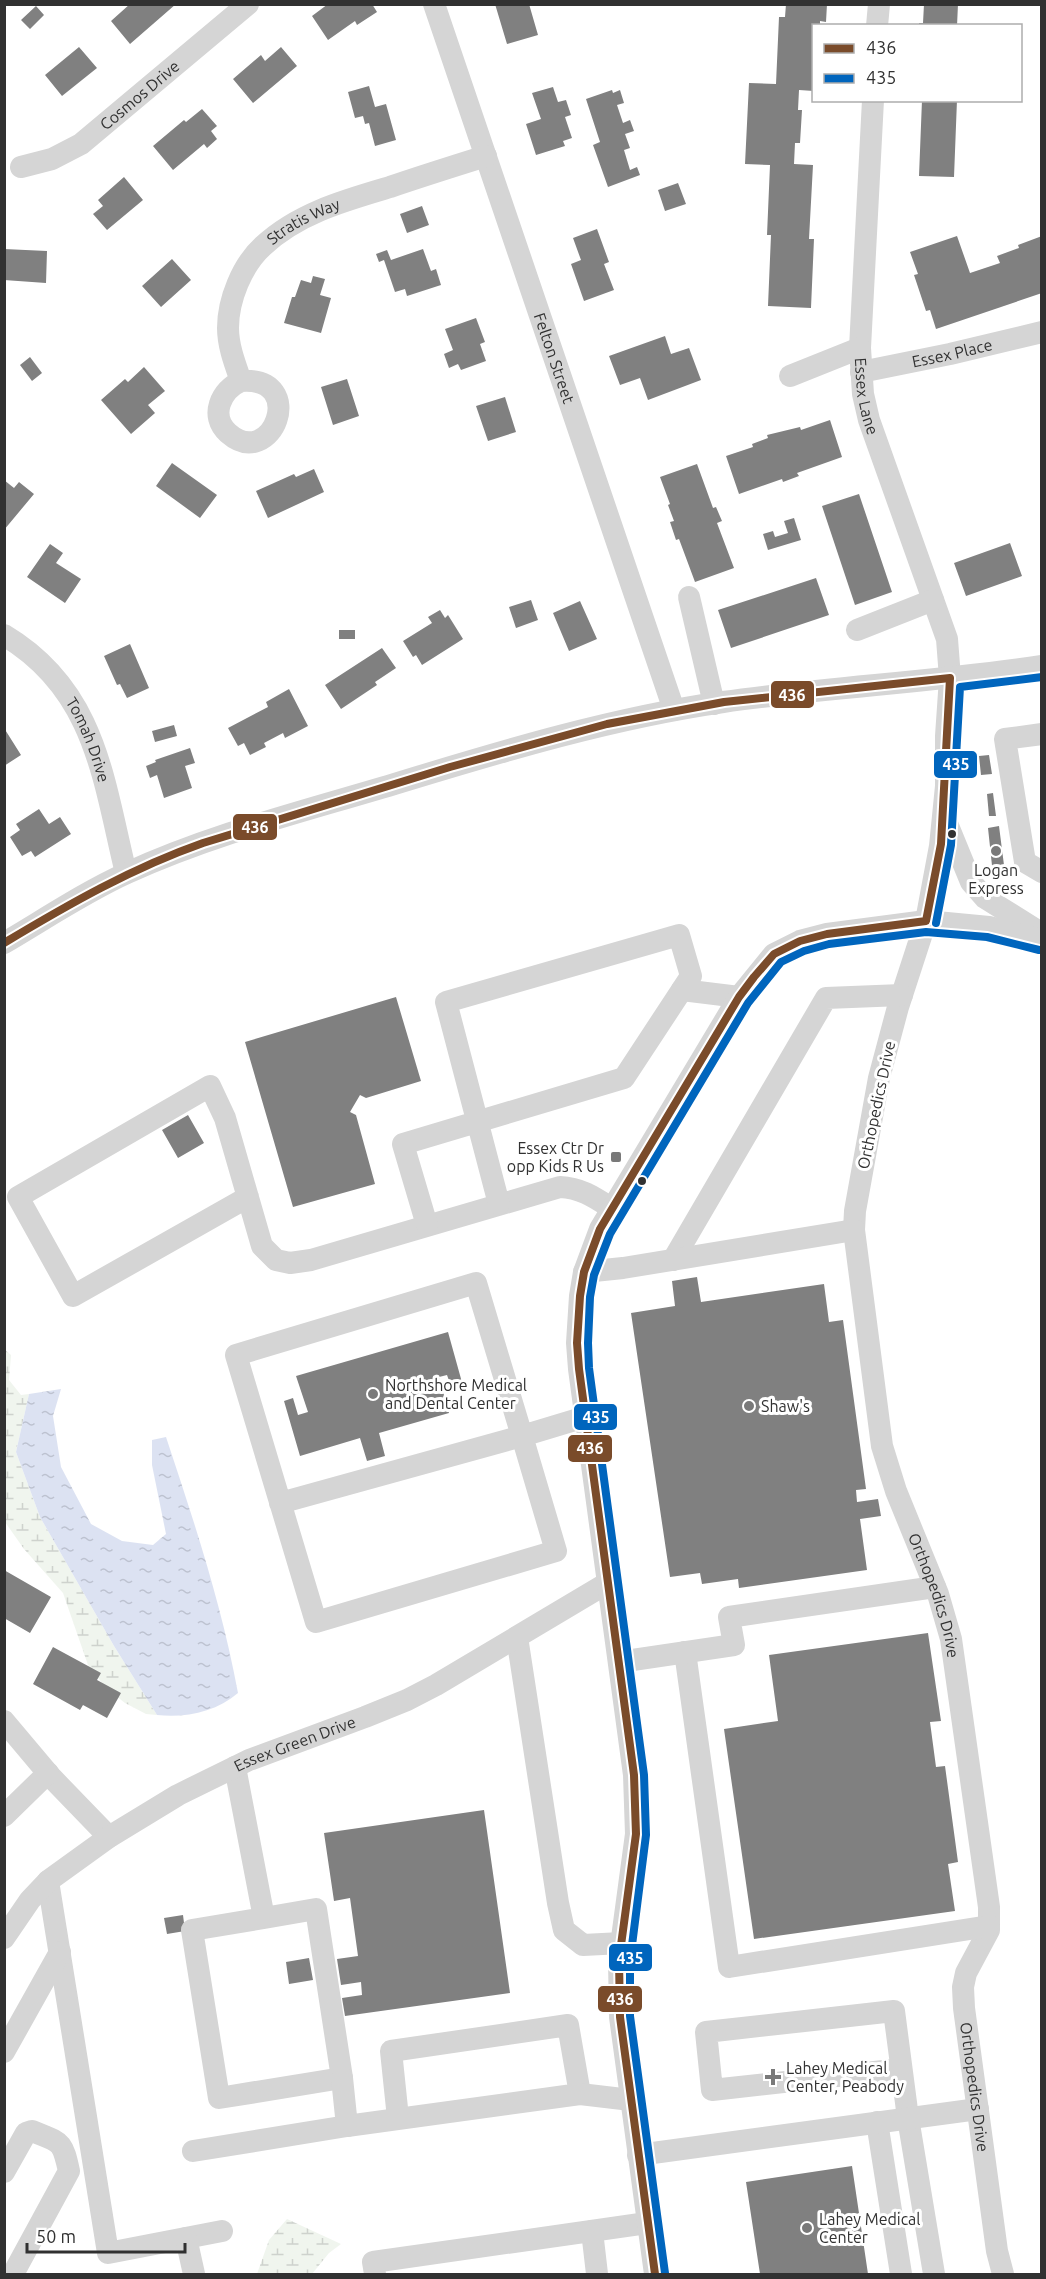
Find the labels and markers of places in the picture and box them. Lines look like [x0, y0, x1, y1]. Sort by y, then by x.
unlabelled marker [946, 828, 958, 840]
marker: Logan Express [989, 844, 1003, 858]
place label: Logan Express [968, 861, 1024, 897]
place label: Essex Ctr Dr opp Kids R Us [507, 1139, 604, 1175]
marker: Essex Ctr Dr opp Kids R Us [609, 1150, 623, 1164]
unlabelled marker [636, 1175, 648, 1187]
place label: Northshore Medical and Dental Center [385, 1376, 527, 1412]
marker: Northshore Medical and Dental Center [366, 1387, 380, 1401]
place label: Shaw's [761, 1397, 810, 1415]
marker: Shaw's [742, 1399, 756, 1413]
place label: Lahey Medical Center, Peabody [786, 2059, 904, 2095]
marker: Lahey Medical Center, Peabody [764, 2068, 782, 2086]
place label: Lahey Medical Center [819, 2210, 921, 2246]
marker: Lahey Medical Center [800, 2221, 814, 2235]

